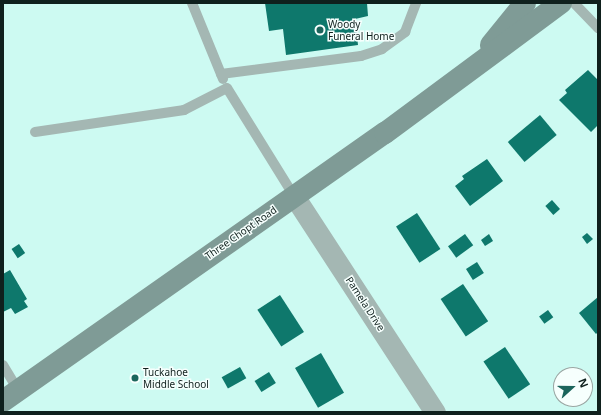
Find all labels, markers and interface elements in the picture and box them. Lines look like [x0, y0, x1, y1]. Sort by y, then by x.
place label: Woody Funeral Home [328, 18, 394, 42]
marker: Woody Funeral Home [315, 25, 325, 35]
street label: Three Chopt Road [203, 204, 279, 262]
street label: Pamela Drive [343, 275, 387, 333]
place label: Tuckahoe Middle School [143, 366, 209, 390]
north arrow [553, 367, 593, 407]
marker: Tuckahoe Middle School [130, 373, 140, 383]
text: N [575, 376, 592, 390]

